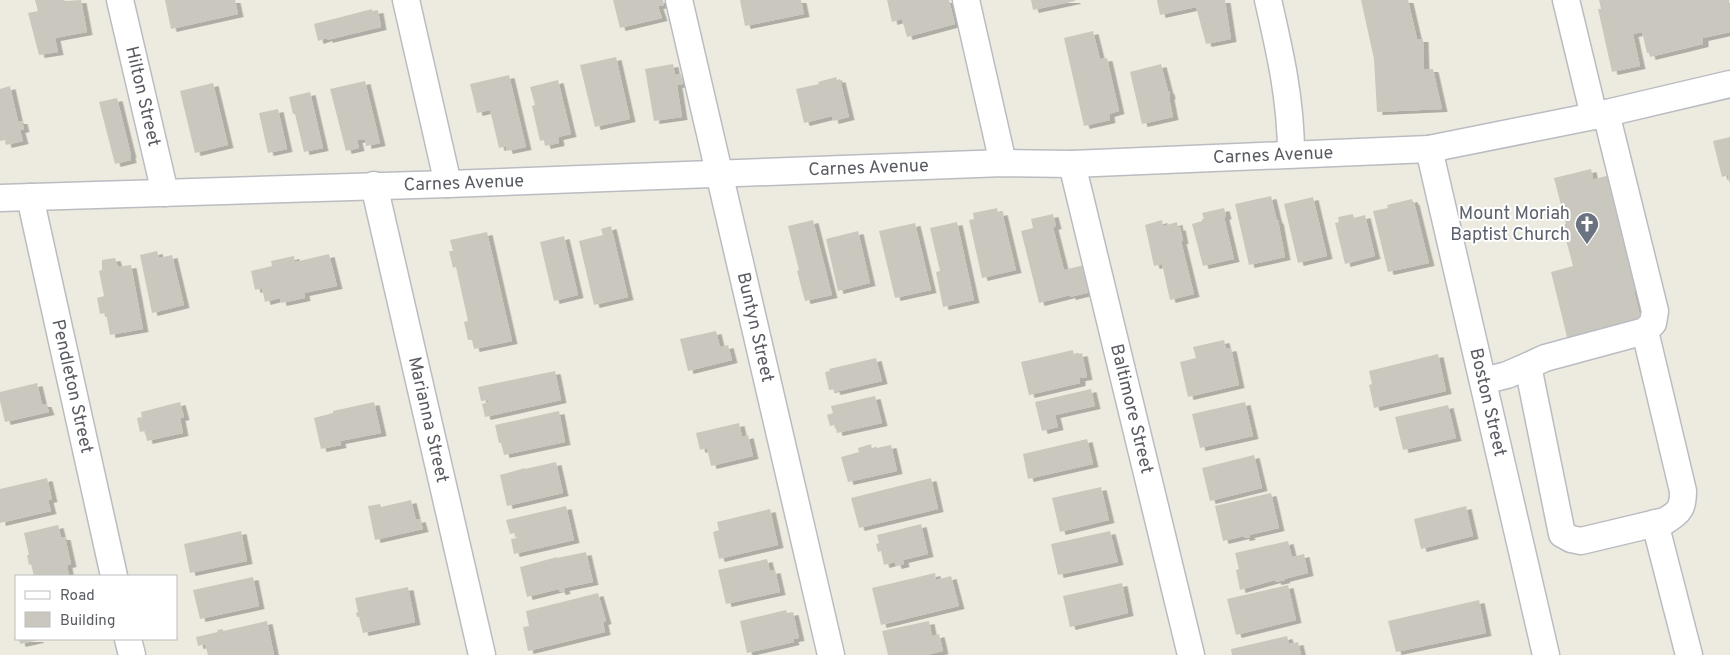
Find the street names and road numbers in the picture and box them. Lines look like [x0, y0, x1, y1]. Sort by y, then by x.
street label: Hilton Street [120, 44, 165, 149]
street label: Carnes Avenue [1213, 142, 1334, 170]
street label: Carnes Avenue [808, 154, 929, 182]
street label: Carnes Avenue [403, 170, 524, 197]
street label: Buntyn Street [731, 270, 779, 385]
street label: Pendleton Street [46, 317, 98, 456]
street label: Baltimore Street [1105, 342, 1158, 476]
street label: Boston Street [1464, 346, 1511, 459]
street label: Marianna Street [402, 355, 454, 485]

